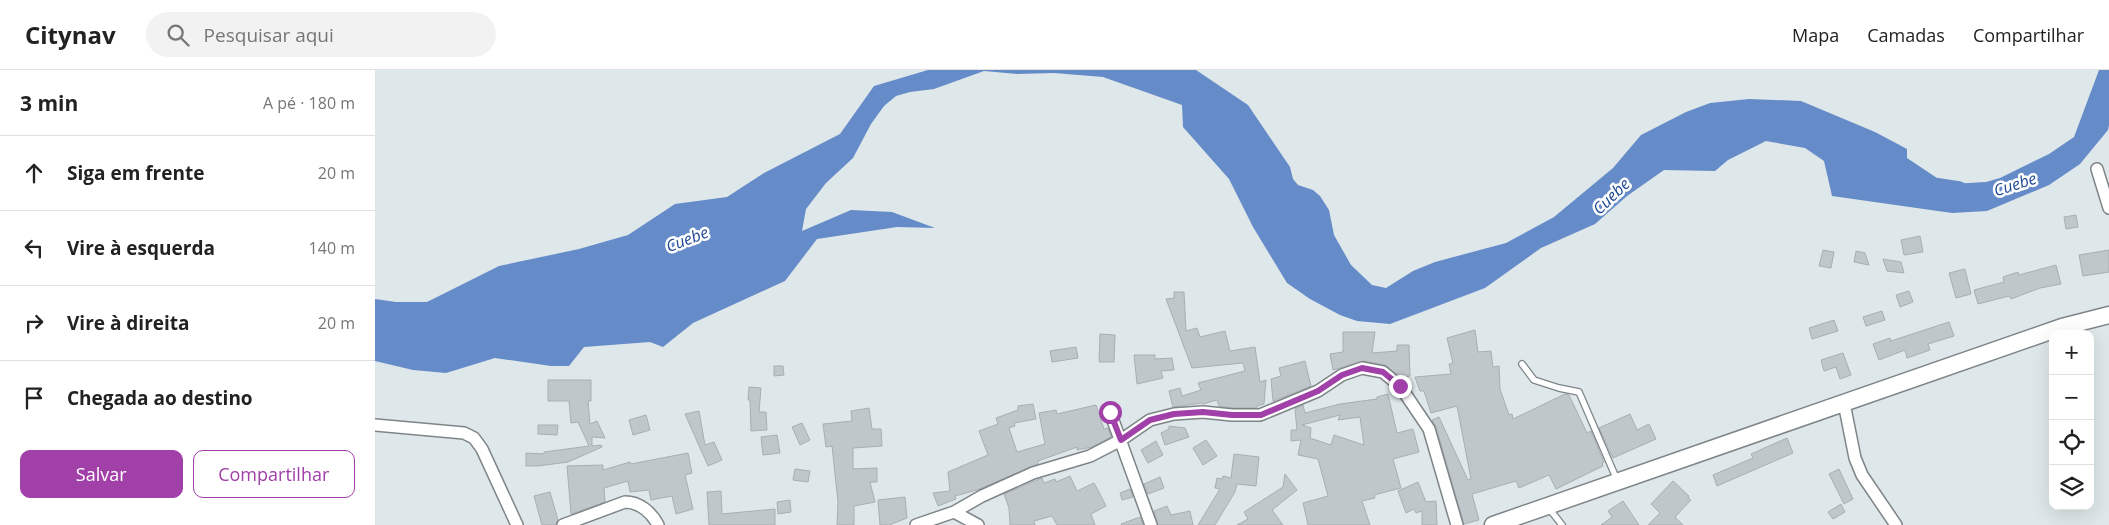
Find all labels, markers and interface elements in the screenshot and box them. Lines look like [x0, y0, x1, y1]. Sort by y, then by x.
search box [146, 12, 496, 57]
text: Citynav [25, 18, 116, 51]
icon: search [164, 21, 192, 49]
text: Pesquisar aqui [204, 22, 334, 48]
text: Mapa [1792, 23, 1839, 47]
text: Camadas [1867, 23, 1945, 47]
text: Compartilhar [1973, 23, 2084, 47]
text: 3 min [20, 89, 78, 117]
text: A pé · 180 m [263, 92, 355, 114]
icon: ahead [20, 159, 48, 187]
text: Siga em frente [67, 160, 204, 186]
text: 20 m [318, 162, 355, 184]
water label: Cuebe [1991, 167, 2039, 201]
water label: Cuebe [1588, 173, 1634, 219]
water label: Cuebe [663, 221, 711, 257]
icon: left [20, 234, 48, 262]
text: Vire à esquerda [67, 235, 215, 261]
text: 140 m [309, 237, 355, 259]
icon: right [20, 309, 48, 337]
text: Vire à direita [67, 310, 190, 336]
text: 20 m [318, 312, 355, 334]
map controls [2049, 330, 2094, 510]
button: + [2049, 330, 2094, 375]
route end [1389, 375, 1412, 398]
button: − [2049, 375, 2094, 420]
icon: arrive [20, 384, 48, 412]
text: Chegada ao destino [67, 385, 253, 411]
route start [1099, 401, 1122, 424]
button: locate [2049, 420, 2094, 465]
button: Salvar [20, 450, 183, 498]
button: Compartilhar [193, 450, 355, 498]
button: layers [2049, 465, 2094, 510]

